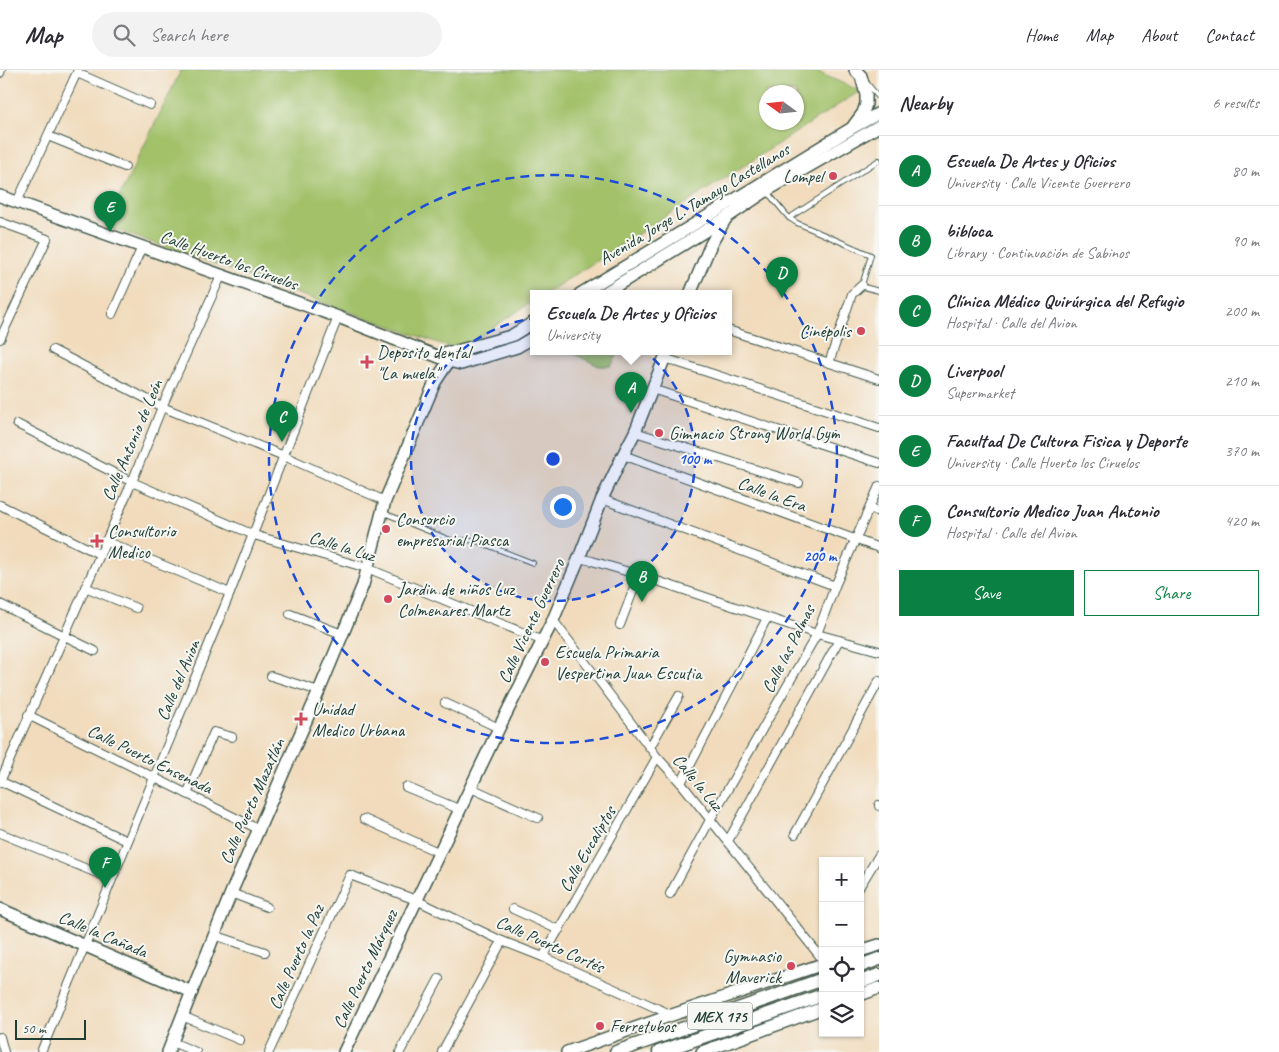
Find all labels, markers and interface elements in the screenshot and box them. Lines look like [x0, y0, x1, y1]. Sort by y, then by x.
search box [92, 12, 442, 57]
text: Map [25, 20, 62, 50]
icon: search [110, 21, 138, 49]
text: Search here [150, 23, 228, 47]
text: Home [1025, 24, 1058, 46]
text: Map [1086, 24, 1113, 46]
text: About [1141, 24, 1177, 46]
text: Contact [1205, 24, 1254, 46]
north arrow [759, 85, 804, 130]
text: Nearby [899, 90, 952, 116]
text: 6 results [1212, 93, 1259, 113]
street label: Avenida Jorge L. Tamayo Castellanos [595, 137, 795, 270]
text: Escuela De Artes y Oficios [946, 149, 1115, 173]
text: A [911, 161, 919, 181]
text: 80 m [1232, 161, 1259, 181]
place label: Lompel [783, 165, 826, 187]
marker: Lompel [827, 170, 839, 182]
text: University · Calle Vicente Guerrero [946, 173, 1130, 193]
pin: E [94, 191, 126, 232]
text: bibloca [946, 219, 992, 243]
street label: Calle Huerto los Ciruelos [157, 225, 303, 296]
text: B [911, 231, 919, 251]
text: 90 m [1232, 231, 1259, 251]
text: Library · Continuación de Sabinos [946, 243, 1129, 263]
pin: D [766, 257, 798, 298]
text: Clínica Médico Quirúrgica del Refugio [946, 289, 1183, 313]
popup [530, 290, 732, 355]
text: Escuela De Artes y Oficios [547, 301, 715, 325]
text: C [911, 301, 919, 321]
text: 200 m [1225, 301, 1259, 321]
text: Hospital · Calle del Avion [946, 313, 1077, 333]
place label: Cinépolis [799, 320, 853, 342]
text: University [547, 325, 600, 345]
marker: Cinépolis [855, 325, 867, 337]
place label: Deposito dental "La muela" [377, 341, 473, 384]
marker: Deposito dental "La muela" [361, 356, 373, 368]
text: Liverpool [946, 359, 1002, 383]
text: D [910, 371, 920, 391]
text: 210 m [1225, 371, 1259, 391]
pin: A [615, 372, 647, 413]
street label: Calle Antonio de León [97, 375, 168, 504]
text: Supermarket [946, 383, 1014, 403]
pin: C [266, 401, 298, 442]
place label: Gimnacio Strong World Gym [669, 422, 841, 444]
marker: Gimnacio Strong World Gym [653, 427, 665, 439]
text: Facultad De Cultura Fisica y Deporte [946, 429, 1187, 453]
text: E [911, 441, 919, 461]
text: 370 m [1225, 441, 1259, 461]
centre of rings [544, 450, 562, 468]
text: 100 m [679, 450, 713, 469]
text: University · Calle Huerto los Ciruelos [946, 453, 1139, 473]
street label: Calle la Era [735, 471, 810, 517]
your location [550, 494, 576, 520]
text: Consultorio Medico Juan Antonio [946, 499, 1159, 523]
place label: Consorcio empresarial Piasca [396, 508, 510, 551]
text: F [911, 511, 919, 531]
text: 420 m [1225, 511, 1259, 531]
place label: Consultorio Medico [108, 520, 177, 563]
marker: Consorcio empresarial Piasca [380, 523, 392, 535]
text: Hospital · Calle del Avion [946, 523, 1077, 543]
street label: Calle la Luz [307, 526, 380, 567]
marker: Consultorio Medico [90, 534, 104, 548]
text: 200 m [804, 547, 838, 566]
street label: Calle Vicente Guerrero [493, 554, 570, 687]
pin: B [626, 561, 658, 602]
button: Save [899, 570, 1074, 616]
button: Share [1084, 570, 1259, 616]
place label: Jardin de niños Luz Colmenares Martz [397, 578, 517, 621]
marker: Jardin de niños Luz Colmenares Martz [382, 593, 394, 605]
street label: Calle las Palmas [757, 600, 820, 697]
street label: Calle del Avion [151, 635, 205, 724]
place label: Escuela Primaria Vespertina Juan Escutia [555, 641, 703, 684]
marker: Escuela Primaria Vespertina Juan Escutia [539, 656, 551, 668]
place label: Unidad Medico Urbana [312, 698, 406, 741]
marker: Unidad Medico Urbana [294, 712, 308, 726]
street label: Calle Puerto Ensenada [84, 719, 218, 800]
street label: Calle Puerto Mazatlán [214, 734, 290, 867]
street label: Calle la Luz [668, 749, 730, 817]
street label: Calle Eucaliptos [554, 801, 621, 896]
pin: F [89, 847, 121, 888]
map controls [819, 857, 864, 1037]
button: + [819, 857, 864, 902]
street label: Calle Puerto la Paz [263, 900, 329, 1013]
button: − [819, 902, 864, 947]
street label: Calle la Cañada [55, 905, 152, 963]
street label: Calle Puerto Márquez [328, 905, 403, 1032]
street label: Calle Puerto Cortés [493, 910, 609, 978]
place label: Gymnasio Maverick [723, 945, 783, 988]
button: locate [819, 947, 864, 992]
marker: Gymnasio Maverick [785, 960, 797, 972]
button: layers [819, 992, 864, 1037]
road number: MEX 175 [688, 1002, 752, 1029]
place label: Ferretubos [610, 1015, 677, 1037]
scale bar [15, 1017, 86, 1040]
text: 50 m [22, 1020, 46, 1037]
marker: Ferretubos [594, 1020, 606, 1032]

